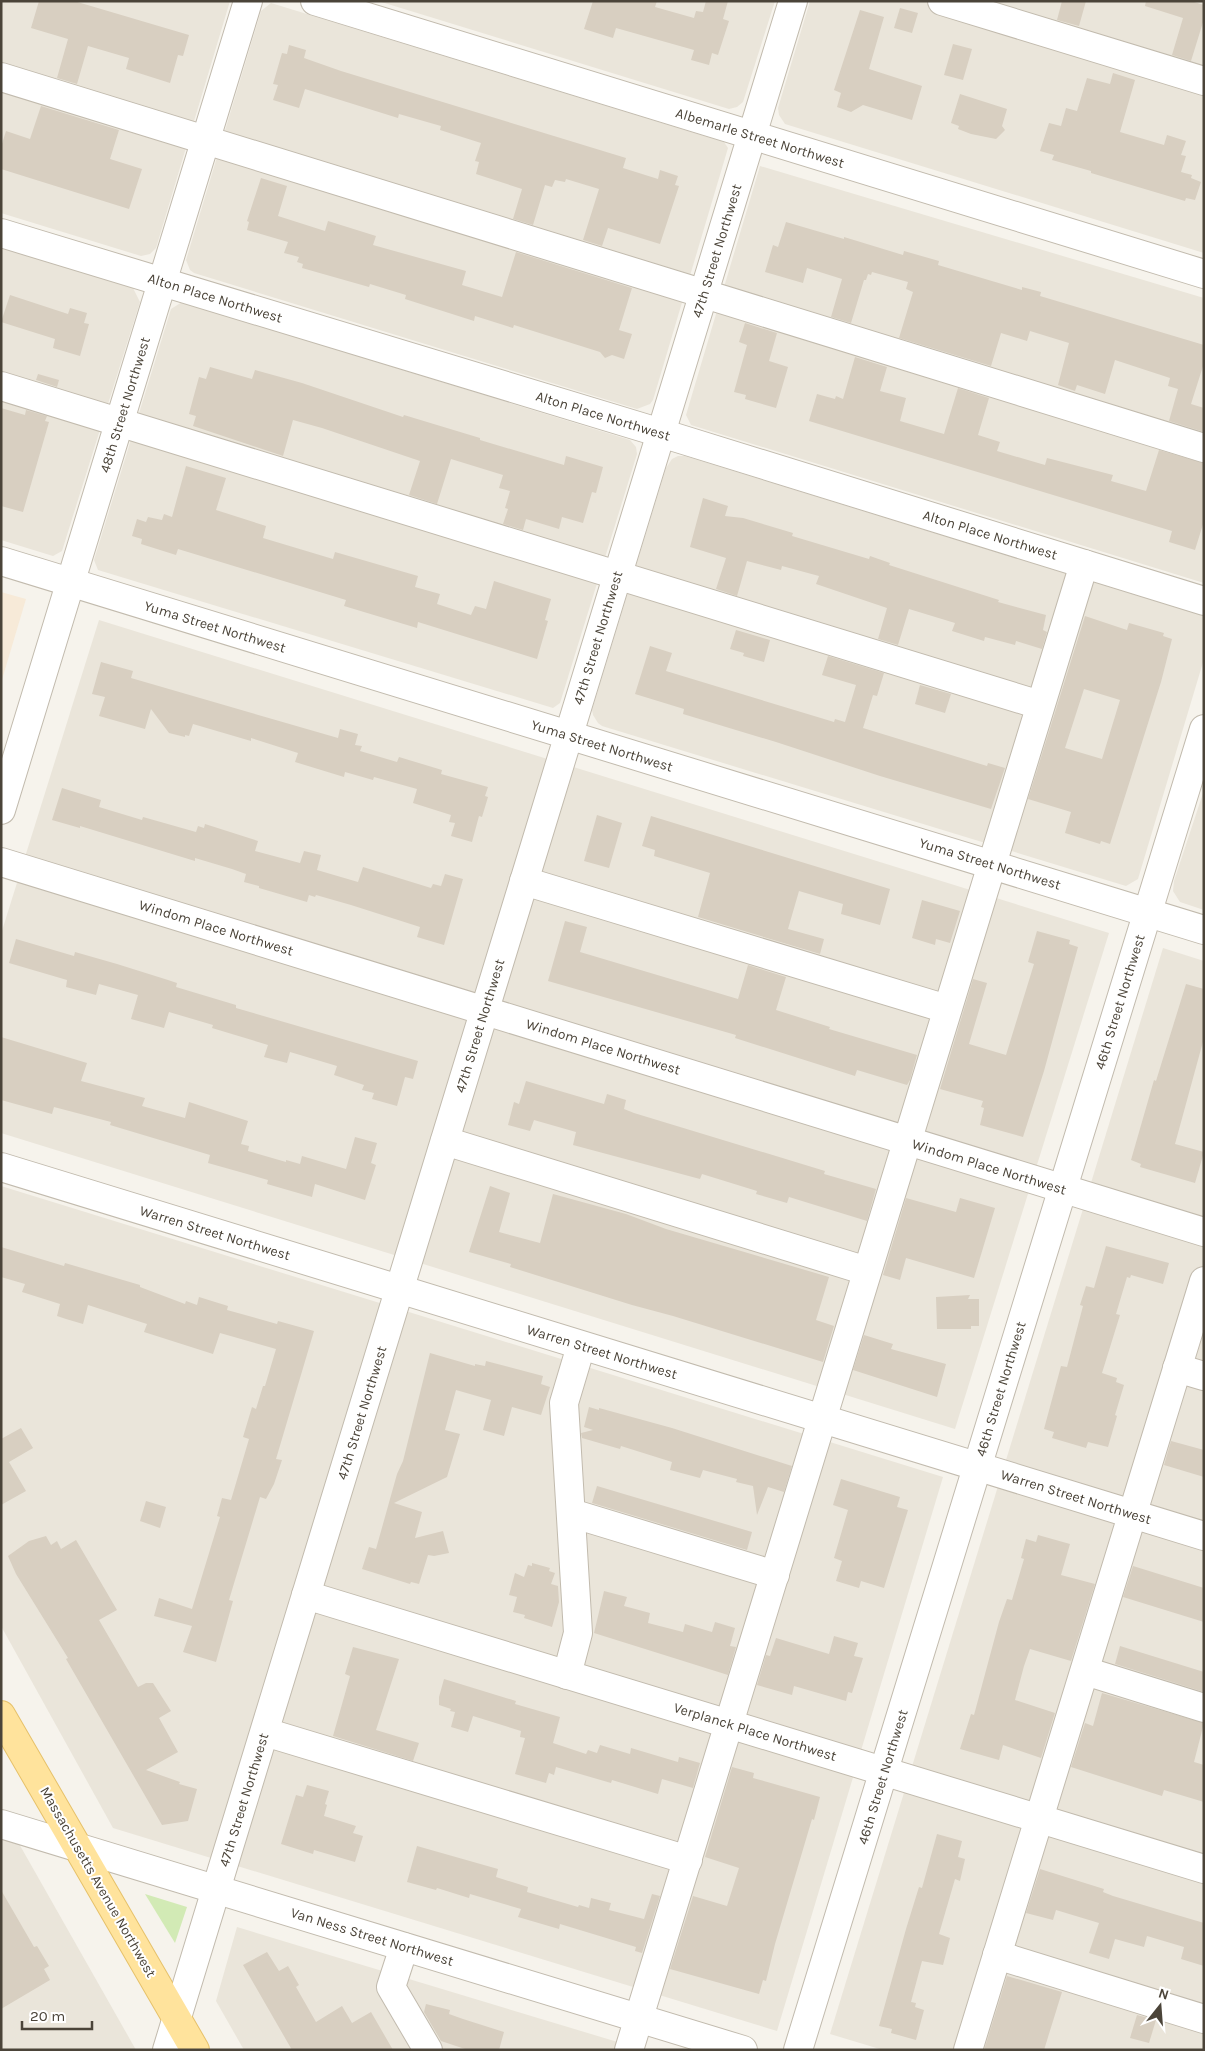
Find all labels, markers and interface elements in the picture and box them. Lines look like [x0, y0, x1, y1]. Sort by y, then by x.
street label: Albemarle Street Northwest [674, 104, 846, 172]
street label: 47th Street Northwest [689, 182, 745, 320]
street label: Alton Place Northwest [146, 269, 284, 327]
street label: 48th Street Northwest [96, 335, 154, 475]
street label: Alton Place Northwest [534, 387, 672, 445]
street label: Alton Place Northwest [921, 506, 1059, 564]
street label: 47th Street Northwest [570, 569, 626, 707]
street label: Yuma Street Northwest [142, 597, 288, 657]
street label: Yuma Street Northwest [529, 716, 675, 776]
street label: Yuma Street Northwest [917, 834, 1063, 894]
street label: Windom Place Northwest [137, 896, 295, 960]
street label: 46th Street Northwest [1091, 932, 1149, 1072]
street label: 47th Street Northwest [452, 957, 508, 1095]
street label: Windom Place Northwest [524, 1015, 682, 1079]
street label: Windom Place Northwest [910, 1135, 1068, 1199]
street label: Warren Street Northwest [138, 1202, 292, 1264]
street label: 46th Street Northwest [972, 1319, 1030, 1459]
street label: Warren Street Northwest [525, 1321, 679, 1383]
street label: 47th Street Northwest [334, 1344, 390, 1482]
street label: Warren Street Northwest [999, 1466, 1153, 1528]
street label: Verplanck Place Northwest [671, 1699, 839, 1765]
street label: 46th Street Northwest [854, 1707, 912, 1847]
street label: 47th Street Northwest [216, 1731, 272, 1869]
street label: Massachusetts Avenue Northwest [36, 1784, 160, 1980]
street label: Van Ness Street Northwest [289, 1904, 455, 1970]
north arrow [1135, 1981, 1185, 2031]
text: N [1156, 1984, 1171, 2004]
scale bar [22, 1998, 92, 2030]
text: 20 m [30, 2007, 65, 2025]

